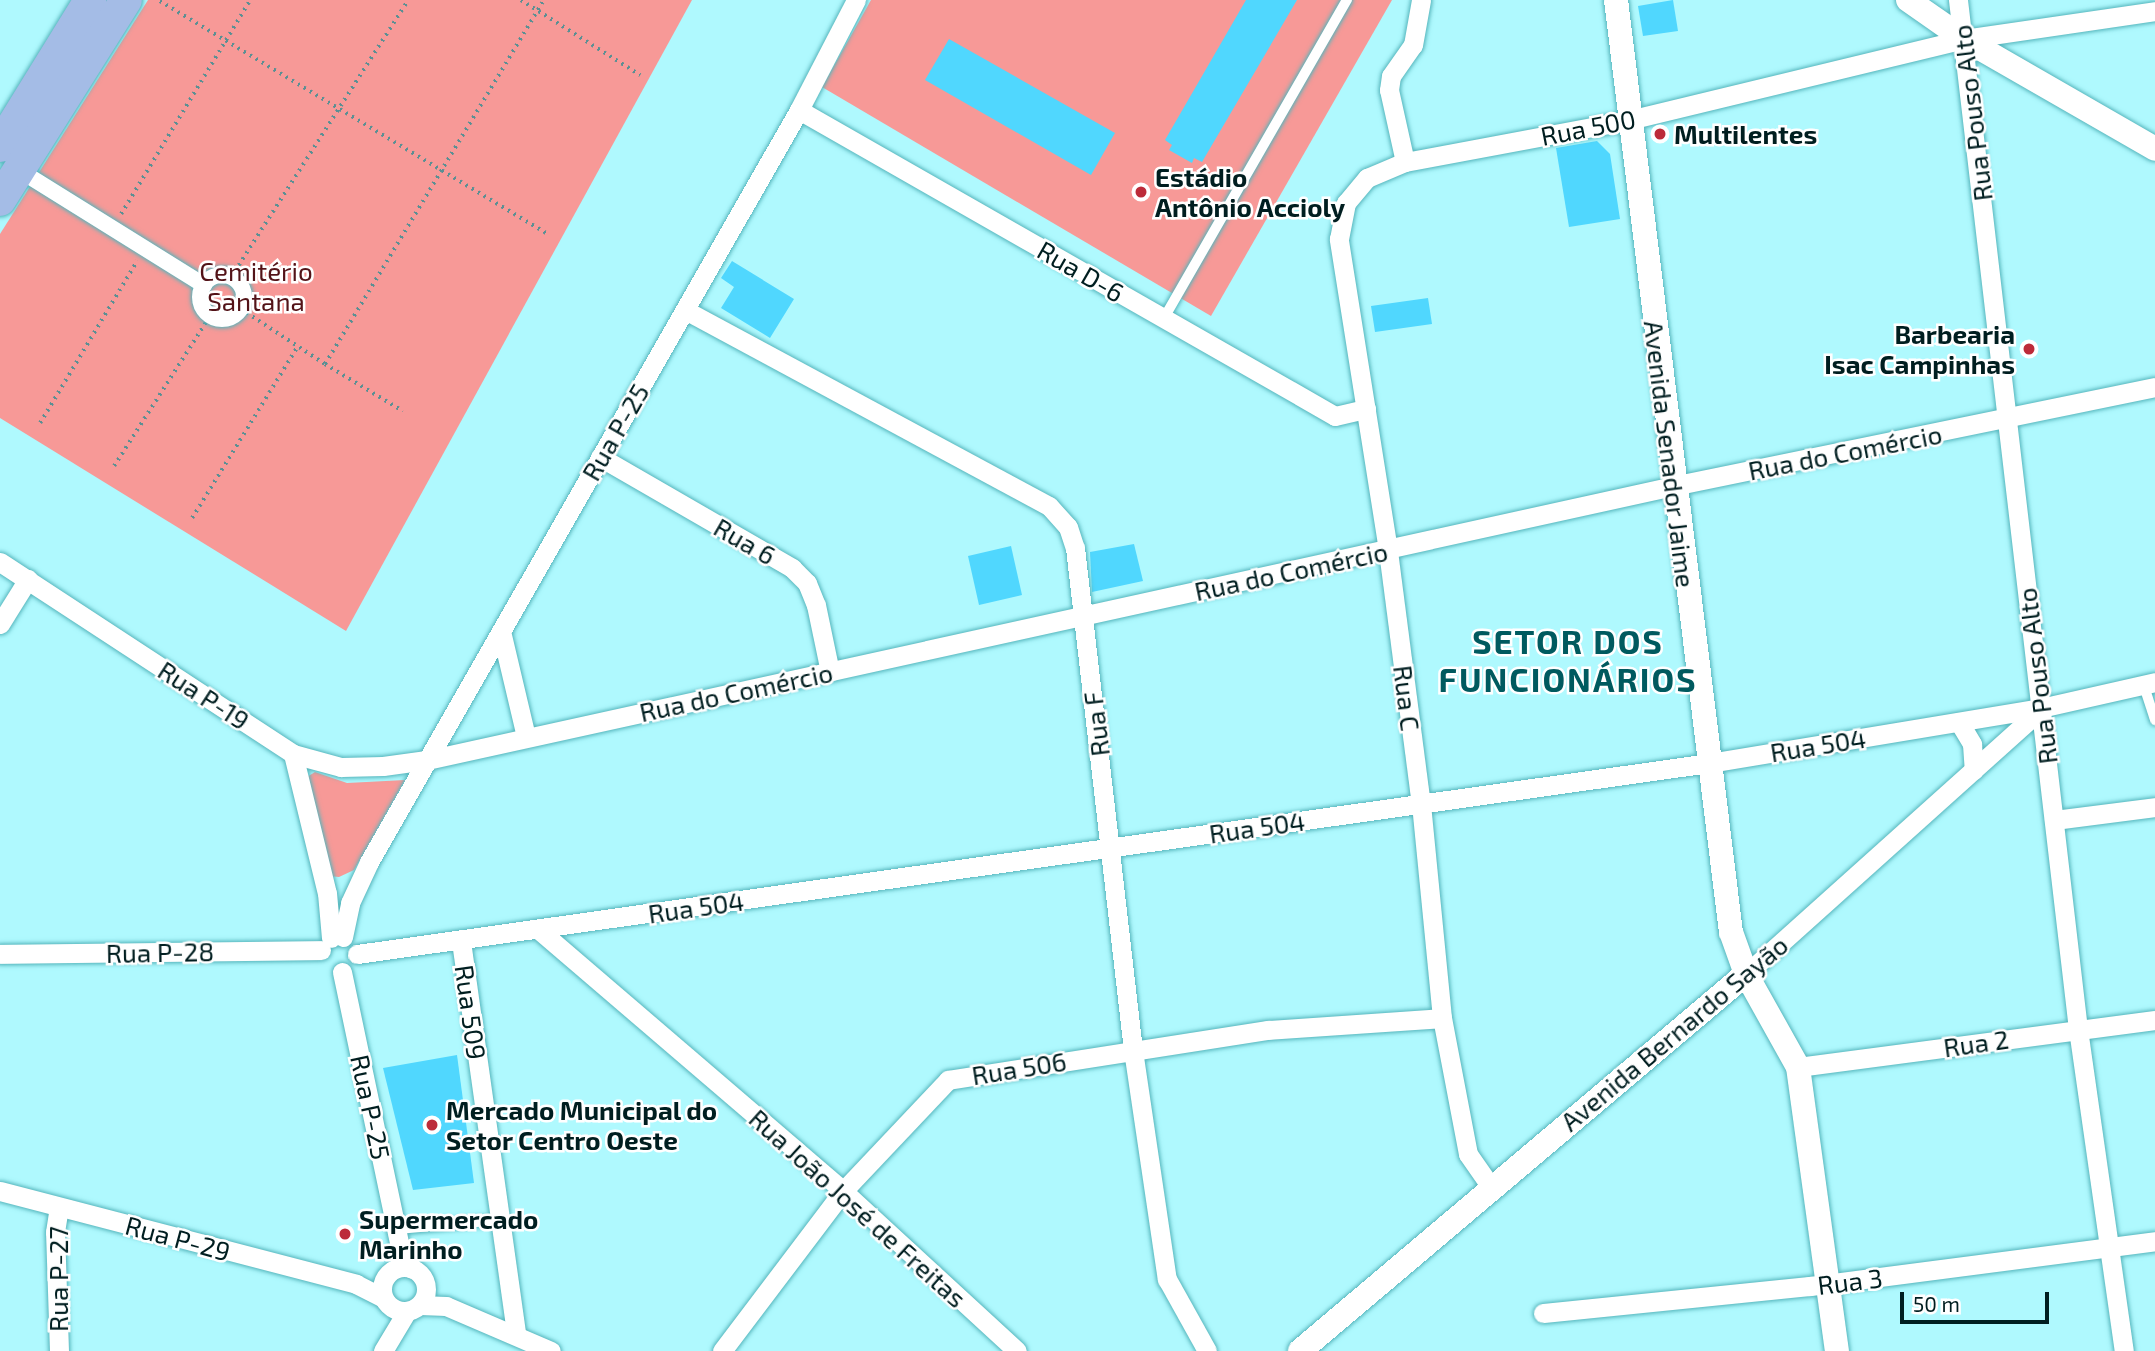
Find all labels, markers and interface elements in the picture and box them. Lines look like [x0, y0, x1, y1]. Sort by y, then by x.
street label: Rua Pouso Alto [1946, 23, 1998, 203]
street label: Rua 500 [1538, 103, 1638, 151]
place label: Multilentes [1674, 118, 1817, 150]
marker: Multilentes [1652, 126, 1668, 142]
place label: Estádio Antônio Accioly [1155, 161, 1346, 222]
marker: Estádio Antônio Accioly [1133, 184, 1149, 200]
street label: Rua D-6 [1032, 234, 1130, 308]
park label: Cemitério Santana [199, 255, 313, 316]
street label: Avenida Senador Jaime [1638, 318, 1702, 590]
place label: Barbearia Isac Campinhas [1824, 318, 2015, 380]
marker: Barbearia Isac Campinhas [2021, 341, 2037, 357]
street label: Rua P-25 [575, 378, 655, 486]
street label: Rua do Comércio [1745, 418, 1945, 486]
street label: Rua 6 [709, 511, 781, 571]
street label: Rua do Comércio [1192, 535, 1390, 607]
street label: Rua Pouso Alto [2011, 586, 2063, 766]
district label: SETOR DOS FUNCIONÁRIOS [1440, 622, 1696, 700]
street label: Rua P-19 [153, 654, 255, 736]
street label: Rua do Comércio [637, 656, 835, 728]
street label: Rua C [1388, 663, 1426, 733]
street label: Rua F [1077, 690, 1115, 758]
street label: Rua 504 [1768, 722, 1868, 768]
street label: Rua 504 [1207, 805, 1307, 849]
street label: Rua 504 [646, 885, 746, 929]
street label: Avenida Bernardo Sayão [1554, 929, 1794, 1137]
street label: Rua P-28 [106, 935, 214, 969]
street label: Rua 509 [449, 963, 493, 1061]
street label: Rua 2 [1941, 1023, 2011, 1063]
street label: Rua 506 [969, 1045, 1069, 1091]
street label: Rua P-25 [345, 1052, 397, 1162]
place label: Mercado Municipal do Setor Centro Oeste [446, 1094, 718, 1156]
street label: Rua João José de Freitas [743, 1102, 973, 1314]
marker: Mercado Municipal do Setor Centro Oeste [424, 1117, 440, 1133]
place label: Supermercado Marinho [359, 1203, 538, 1264]
street label: Rua P-29 [122, 1209, 234, 1267]
street label: Rua P-27 [42, 1226, 74, 1332]
marker: Supermercado Marinho [337, 1226, 353, 1242]
street label: Rua 3 [1816, 1262, 1884, 1300]
scale bar [1903, 1278, 2052, 1322]
text: 50 m [1913, 1291, 1960, 1316]

